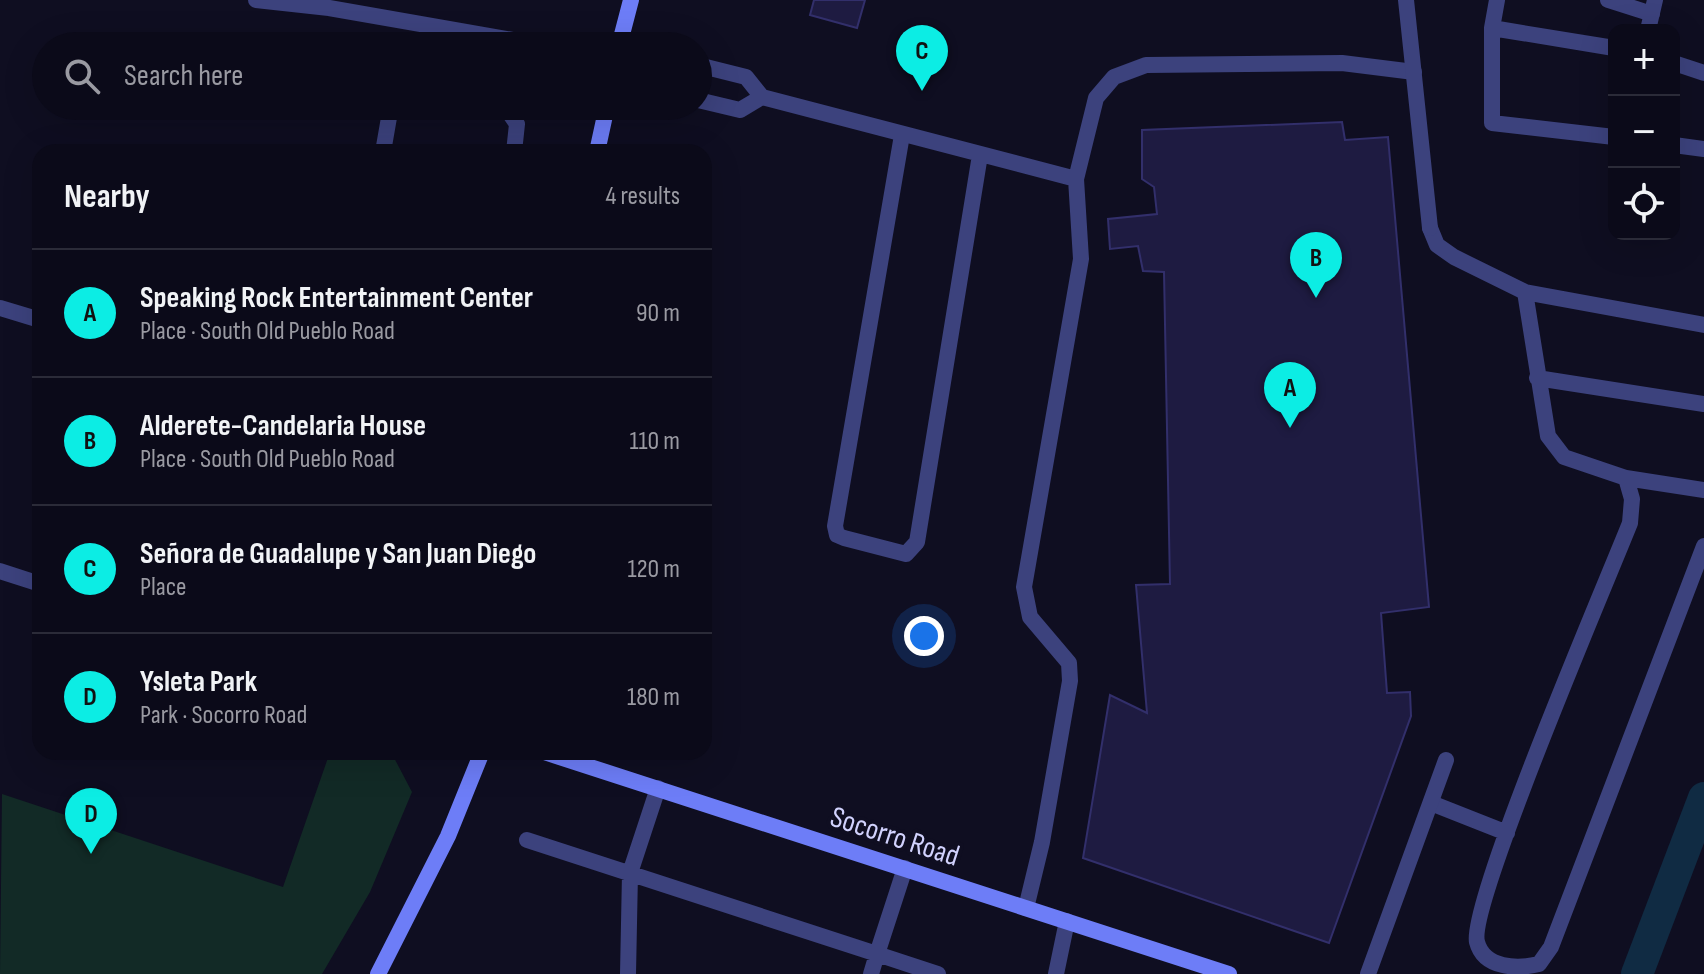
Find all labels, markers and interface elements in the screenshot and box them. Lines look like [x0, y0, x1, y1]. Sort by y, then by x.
map controls [1608, 24, 1680, 240]
button: + [1608, 24, 1680, 96]
pin: C [896, 25, 948, 91]
search box [32, 32, 712, 120]
icon: search [60, 54, 104, 98]
text: Search here [124, 58, 243, 94]
button: − [1608, 96, 1680, 168]
button: locate [1608, 168, 1680, 240]
text: Nearby [64, 176, 150, 217]
text: 4 results [605, 181, 680, 212]
pin: B [1290, 232, 1342, 298]
text: Speaking Rock Entertainment Center [140, 280, 533, 316]
text: A [84, 298, 96, 329]
text: 90 m [636, 298, 680, 329]
text: Place · South Old Pueblo Road [140, 316, 395, 347]
pin: A [1264, 362, 1316, 428]
text: Alderete-Candelaria House [140, 408, 426, 444]
text: B [84, 426, 96, 457]
text: 110 m [629, 426, 680, 457]
text: Place · South Old Pueblo Road [140, 444, 395, 475]
text: Señora de Guadalupe y San Juan Diego [140, 536, 536, 572]
text: C [83, 554, 97, 585]
text: 120 m [627, 554, 680, 585]
text: Place [140, 572, 187, 603]
your location [904, 616, 944, 656]
text: Ysleta Park [140, 664, 257, 700]
text: D [83, 682, 97, 713]
text: 180 m [627, 682, 680, 713]
text: Park · Socorro Road [140, 700, 307, 731]
pin: D [65, 788, 117, 854]
street label: Socorro Road [826, 799, 964, 875]

